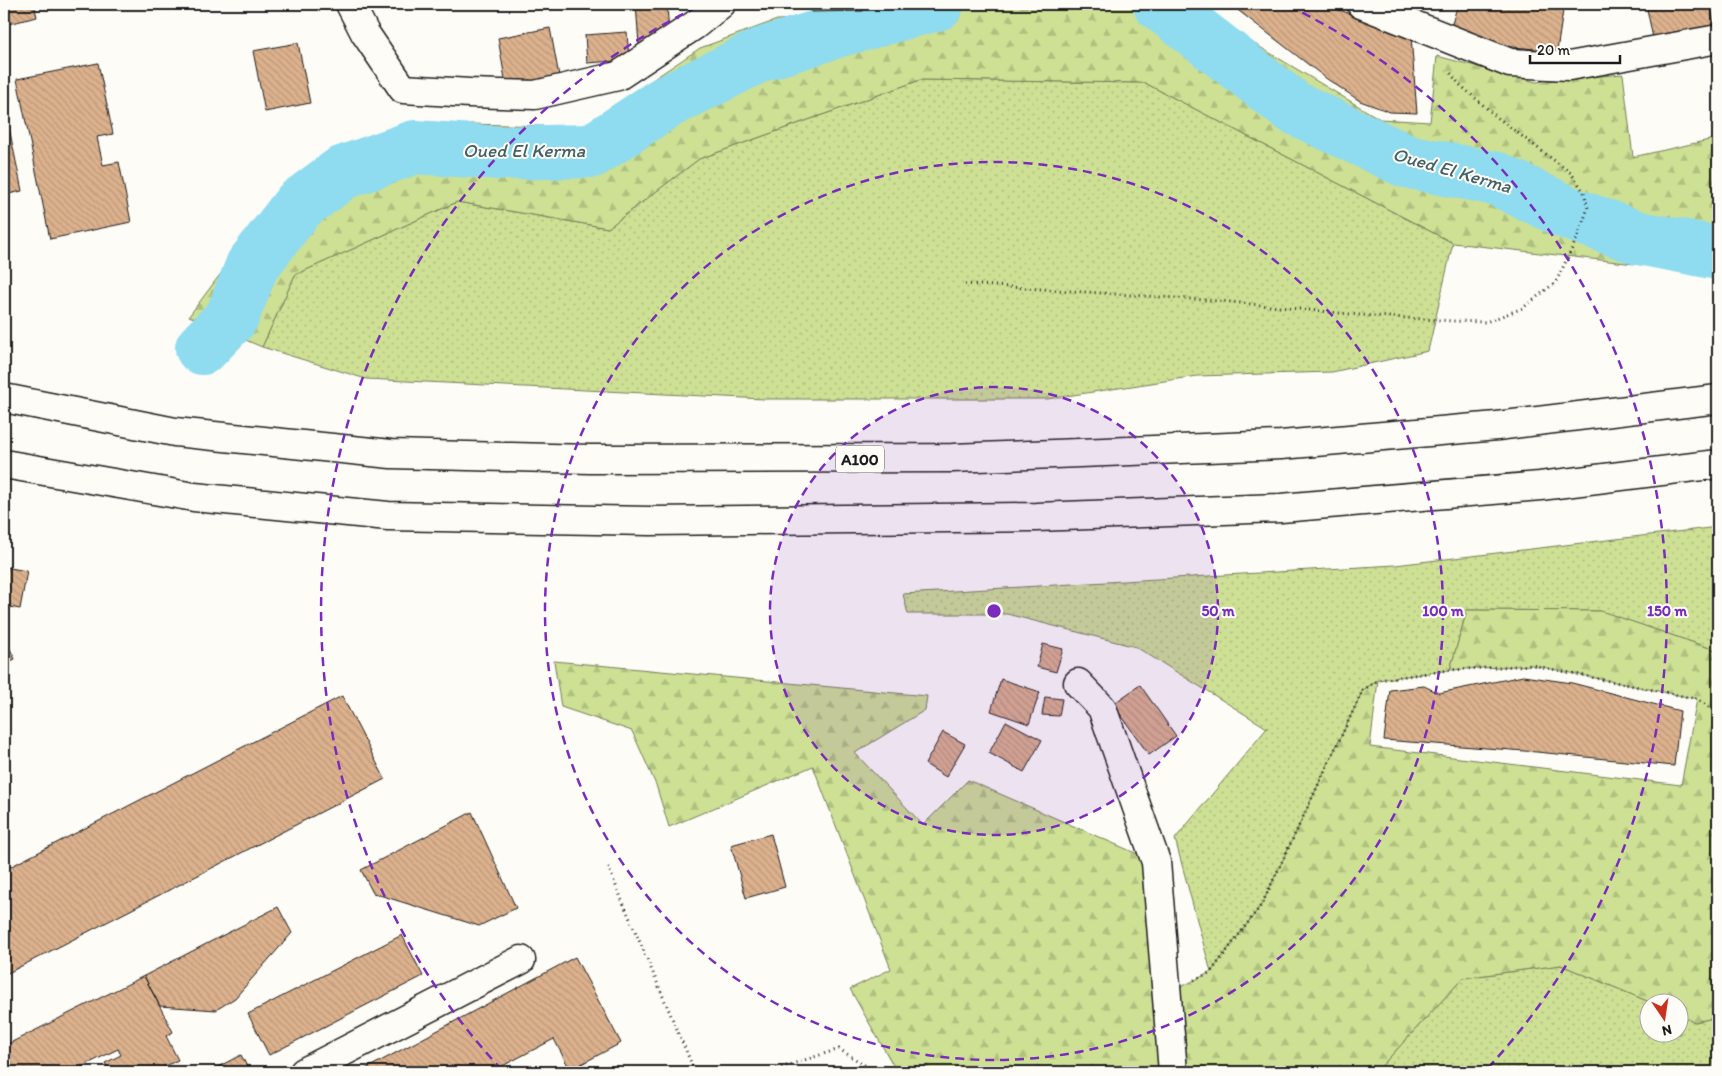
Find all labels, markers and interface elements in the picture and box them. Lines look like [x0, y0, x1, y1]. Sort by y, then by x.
scale bar [1530, 32, 1620, 64]
text: 20 m [1537, 41, 1571, 59]
water label: Oued El Kerma [463, 139, 586, 162]
water label: Oued El Kerma [1390, 142, 1515, 198]
road number: A100 [836, 446, 884, 472]
centre of rings [985, 602, 1003, 620]
text: 50 m [1201, 602, 1235, 620]
text: 100 m [1422, 602, 1464, 620]
text: 150 m [1647, 602, 1687, 620]
north arrow [1640, 994, 1690, 1044]
text: N [1660, 1021, 1673, 1040]

